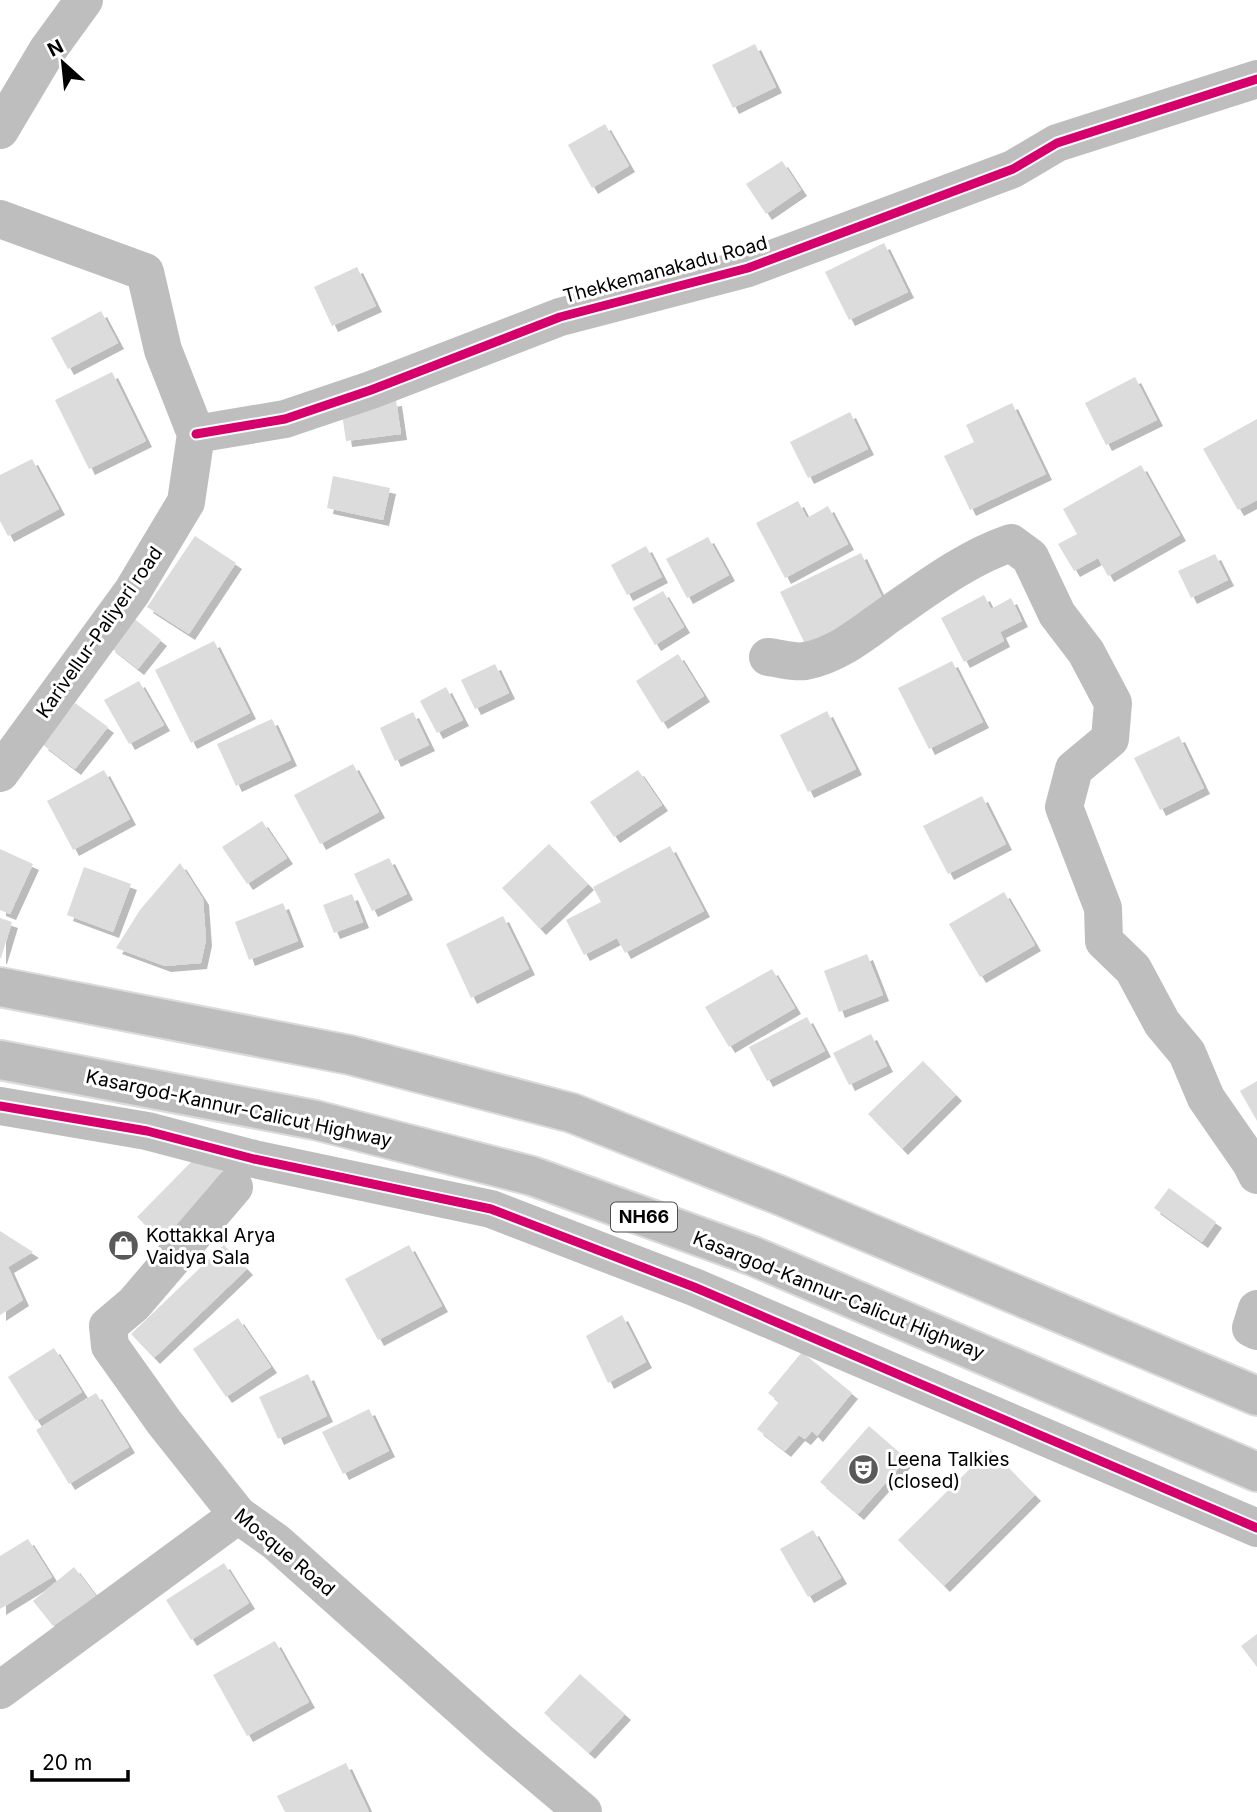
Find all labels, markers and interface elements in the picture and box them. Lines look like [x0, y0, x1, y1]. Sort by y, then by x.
north arrow [28, 28, 98, 98]
text: N [44, 35, 67, 62]
street label: Thekkemanakadu Road [561, 231, 770, 308]
street label: Karivellur-Paliyeri road [31, 542, 167, 722]
street label: Kasargod-Kannur-Calicut Highway [84, 1065, 394, 1152]
road number: NH66 [611, 1202, 677, 1232]
place label: Kottakkal Arya Vaidya Sala [146, 1224, 275, 1269]
street label: Kasargod-Kannur-Calicut Highway [690, 1226, 988, 1365]
shop icon: Kottakkal Arya Vaidya Sala [106, 1229, 140, 1263]
place label: Leena Talkies (closed) [887, 1448, 1009, 1493]
theatre icon: Leena Talkies (closed) [847, 1453, 881, 1487]
street label: Mosque Road [230, 1504, 339, 1601]
scale bar [32, 1738, 128, 1782]
text: 20 m [42, 1750, 92, 1775]

